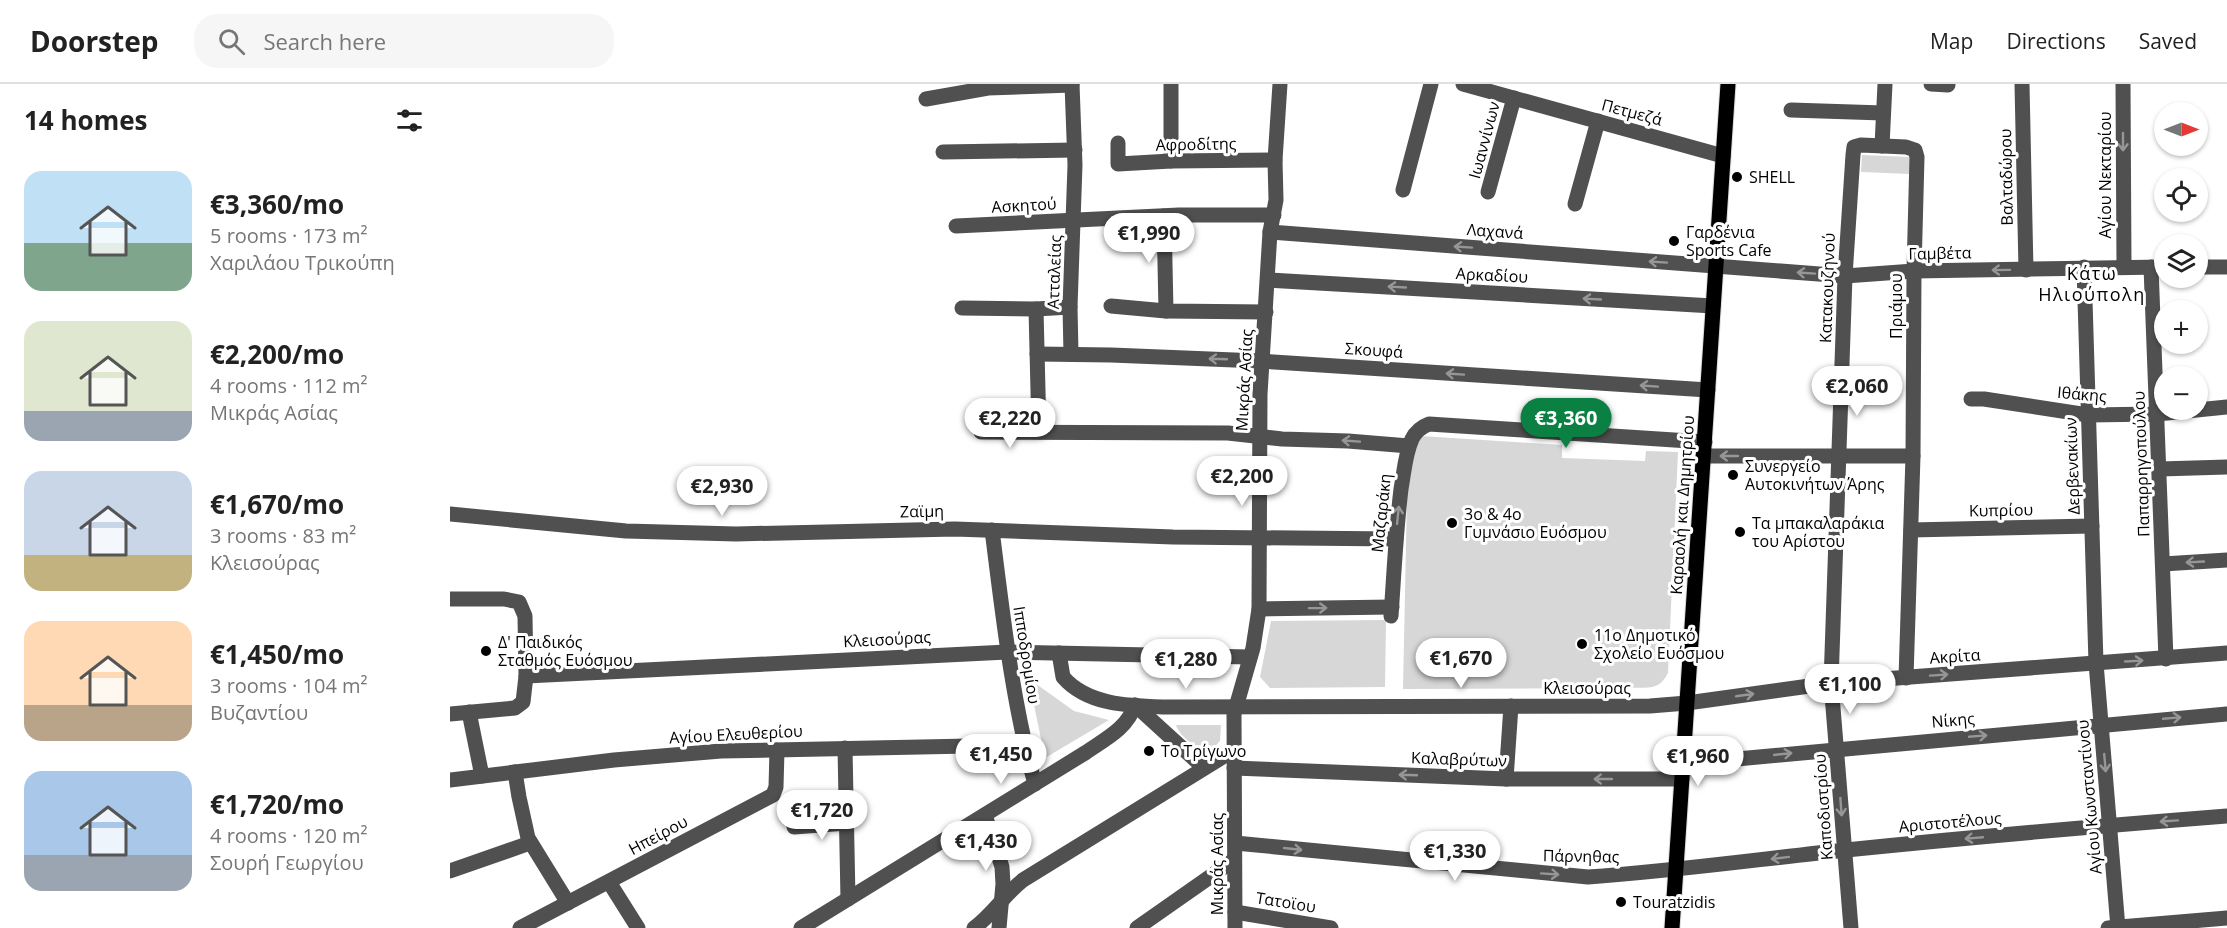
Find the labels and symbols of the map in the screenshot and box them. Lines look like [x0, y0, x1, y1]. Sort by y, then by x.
street label: Πετμεζά [1599, 93, 1665, 131]
street label: Ιωαννίνων [1463, 99, 1505, 181]
north arrow [2154, 102, 2208, 156]
street label: Αγίου Νεκταρίου [2094, 111, 2116, 239]
street label: Βαλταδώρου [1994, 128, 2018, 226]
street label: Αφροδίτης [1155, 132, 1237, 156]
one-way arrow [2117, 132, 2129, 152]
place label: SHELL [1749, 166, 1795, 188]
marker: SHELL [1730, 170, 1744, 184]
street label: Ασκητού [991, 192, 1057, 218]
pin: €1,990 [1100, 213, 1198, 264]
street label: Λαχανά [1466, 218, 1524, 244]
place label: Γαρδένια Sports Cafe [1686, 221, 1772, 261]
street label: Κατακουζηνού [1814, 233, 1840, 343]
street label: Ατταλείας [1042, 234, 1066, 309]
marker: Γαρδένια Sports Cafe [1667, 234, 1681, 248]
one-way arrow [1454, 241, 1474, 252]
street label: Γαμβέτα [1908, 241, 1972, 265]
one-way arrow [1648, 256, 1668, 267]
district label: Κάτω Ηλιούπολη [2038, 261, 2146, 306]
street label: Αρκαδίου [1455, 262, 1529, 288]
one-way arrow [1992, 264, 2012, 276]
one-way arrow [1797, 267, 1817, 278]
street label: Πριάμου [1885, 273, 1907, 339]
one-way arrow [1388, 282, 1408, 293]
one-way arrow [1583, 293, 1603, 304]
street label: Μικράς Ασίας [1230, 328, 1258, 432]
street label: Σκουφά [1344, 337, 1404, 363]
one-way arrow [1209, 354, 1229, 365]
pin: €2,060 [1808, 366, 1906, 417]
one-way arrow [1445, 368, 1465, 379]
one-way arrow [1640, 380, 1660, 391]
street label: Ιθάκης [2056, 381, 2108, 407]
street label: Παπαρρηγοπούλου [2127, 391, 2155, 537]
pin: €2,220 [961, 398, 1059, 449]
pin: €3,360 [1517, 398, 1615, 449]
street label: Καραολή και Δημητρίου [1665, 415, 1699, 595]
street label: Δερβενακίων [2059, 417, 2085, 515]
one-way arrow [1342, 436, 1362, 447]
one-way arrow [1719, 450, 1739, 462]
place label: Συνεργείο Αυτοκινήτων Άρης [1745, 455, 1885, 495]
pin: €2,200 [1193, 456, 1291, 507]
pin: €2,930 [673, 466, 771, 517]
marker: Συνεργείο Αυτοκινήτων Άρης [1726, 468, 1740, 482]
street label: Μαζαράκη [1366, 472, 1396, 554]
street label: Κυπρίου [1969, 498, 2033, 522]
street label: Ζαϊμη [900, 500, 944, 522]
place label: 3ο & 4ο Γυμνάσιο Ευόσμου [1464, 503, 1607, 543]
one-way arrow [1393, 506, 1404, 526]
place label: Τα μπακαλαράκια του Αρίστου [1752, 512, 1885, 552]
marker: 3ο & 4ο Γυμνάσιο Ευόσμου [1445, 516, 1459, 530]
marker: Τα μπακαλαράκια του Αρίστου [1733, 525, 1747, 539]
one-way arrow [2186, 557, 2206, 568]
one-way arrow [1307, 602, 1327, 614]
street label: Ιπποδρομίου [1008, 605, 1046, 705]
place label: 11ο Δημοτικό Σχολείο Ευόσμου [1594, 624, 1724, 664]
street label: Κλεισούρας [843, 626, 932, 652]
place label: Δ' Παιδικός Σταθμός Ευόσμου [498, 631, 633, 671]
marker: 11ο Δημοτικό Σχολείο Ευόσμου [1575, 637, 1589, 651]
pin: €1,670 [1412, 638, 1510, 689]
pin: €1,280 [1137, 639, 1235, 690]
street label: Ακρίτα [1929, 643, 1981, 669]
marker: Δ' Παιδικός Σταθμός Ευόσμου [479, 644, 493, 658]
one-way arrow [2123, 655, 2143, 666]
pin: €1,100 [1801, 664, 1899, 715]
one-way arrow [1929, 669, 1949, 680]
street label: Κλεισούρας [1543, 677, 1631, 699]
one-way arrow [1735, 690, 1755, 701]
street label: Νίκης [1930, 707, 1976, 733]
one-way arrow [2161, 712, 2181, 723]
street label: Αγίου Κωνσταντίνου [2071, 719, 2107, 875]
street label: Αγίου Ελευθερίου [669, 720, 803, 748]
one-way arrow [1967, 730, 1987, 741]
pin: €1,450 [952, 734, 1050, 785]
pin: €1,960 [1649, 736, 1747, 787]
place label: Το Τρίγωνο [1161, 740, 1246, 762]
marker: Το Τρίγωνο [1142, 744, 1156, 758]
street label: Καλαβρύτων [1411, 746, 1508, 772]
one-way arrow [1773, 748, 1793, 759]
street label: Καποδιστρίου [1808, 753, 1838, 861]
one-way arrow [2100, 753, 2111, 772]
one-way arrow [1398, 770, 1418, 781]
one-way arrow [1593, 773, 1613, 785]
pin: €1,720 [773, 790, 871, 841]
one-way arrow [1836, 797, 1847, 816]
street label: Αριστοτέλους [1898, 807, 2003, 837]
street label: Ηπείρου [624, 810, 692, 860]
street label: Μικράς Ασίας [1206, 813, 1228, 915]
one-way arrow [2159, 815, 2179, 826]
pin: €1,430 [937, 821, 1035, 872]
pin: €1,330 [1406, 831, 1504, 882]
one-way arrow [1965, 833, 1985, 844]
one-way arrow [1282, 844, 1302, 855]
street label: Πάρνηθας [1543, 844, 1620, 868]
one-way arrow [1771, 853, 1791, 864]
one-way arrow [1539, 869, 1559, 880]
street label: Τατοϊου [1254, 886, 1318, 918]
place label: Touratzidis [1633, 891, 1715, 913]
marker: Touratzidis [1614, 895, 1628, 909]

